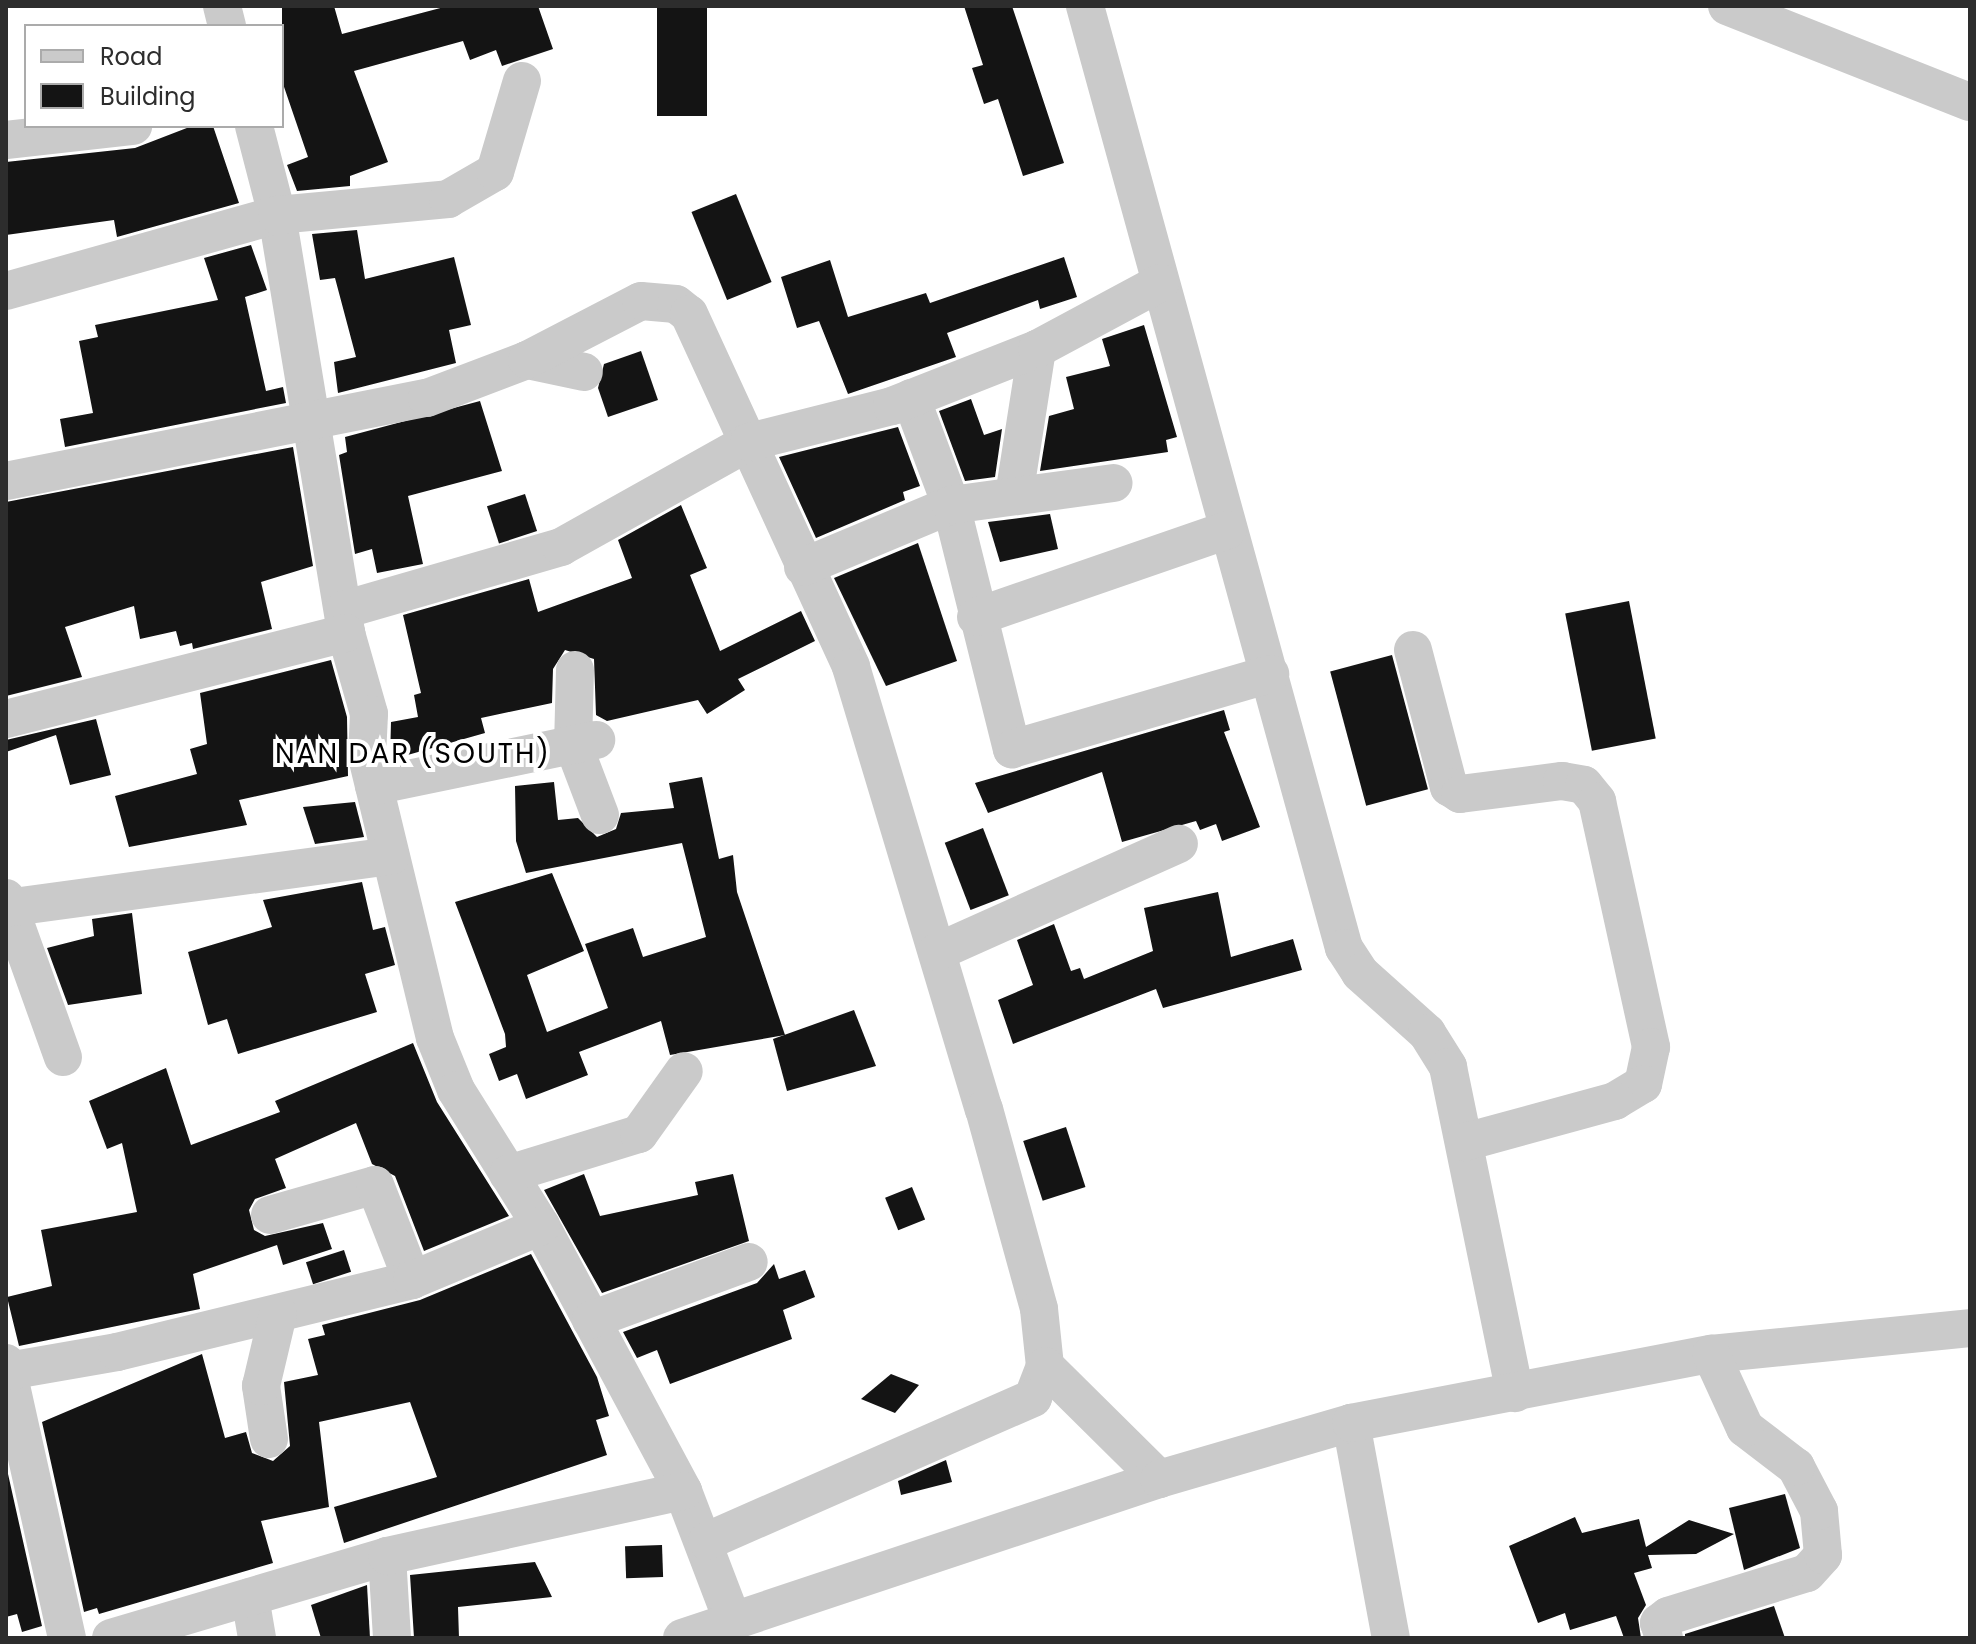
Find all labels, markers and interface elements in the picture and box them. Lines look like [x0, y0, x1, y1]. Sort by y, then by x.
legend [24, 24, 284, 128]
text: Road [100, 40, 162, 73]
text: Building [100, 80, 196, 113]
district label: NAN DAR (SOUTH) [275, 737, 551, 771]

